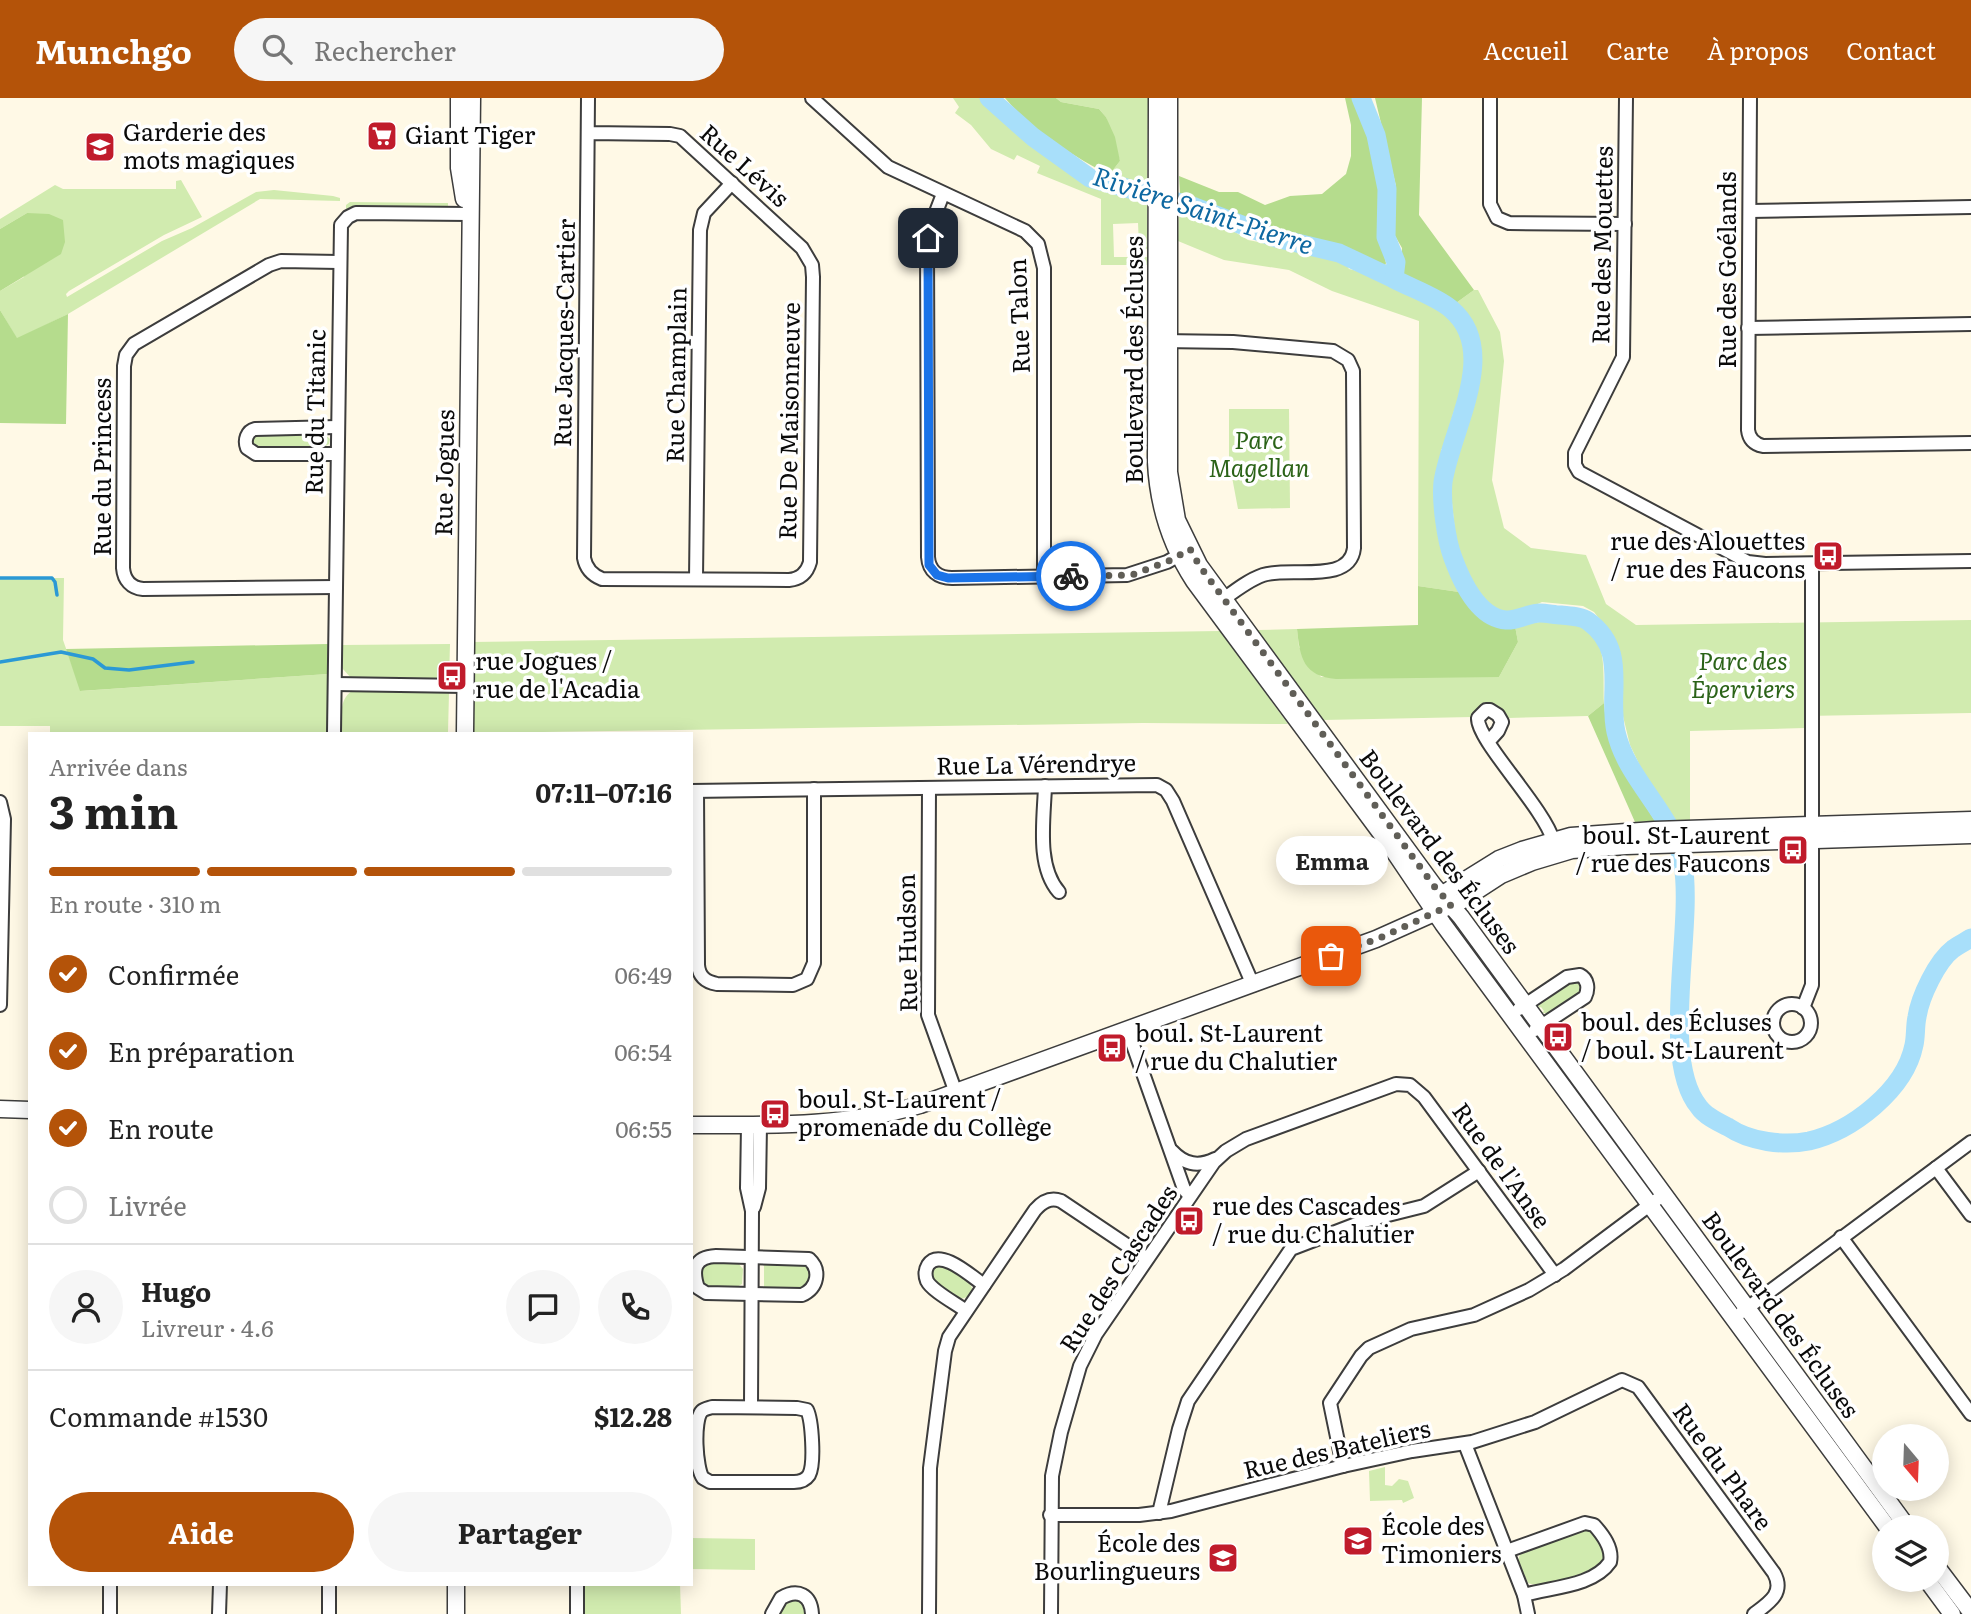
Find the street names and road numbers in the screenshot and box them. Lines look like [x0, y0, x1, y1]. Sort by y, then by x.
street label: Rue Lévis [693, 115, 798, 214]
street label: Rue des Mouettes [1581, 145, 1620, 344]
street label: Rue des Goélands [1708, 171, 1743, 369]
street label: Rue Jacques-Cartier [543, 218, 582, 448]
street label: Boulevard des Écluses [1115, 236, 1150, 484]
street label: Rue Talon [998, 258, 1037, 374]
street label: Rue Champlain [655, 286, 694, 463]
street label: Rue De Maisonneuve [768, 302, 807, 540]
street label: Rue du Titanic [295, 329, 332, 495]
street label: Rue du Princess [83, 378, 118, 556]
street label: Rue Jogues [424, 409, 461, 537]
street label: Boulevard des Écluses [1352, 741, 1530, 960]
street label: Rue La Vérendrye [936, 743, 1136, 782]
street label: Rue Hudson [887, 873, 924, 1013]
street label: Rue de l'Anse [1445, 1094, 1561, 1235]
street label: Rue des Cascades [1050, 1177, 1184, 1358]
street label: Boulevard des Écluses [1695, 1203, 1869, 1424]
street label: Rue du Phare [1666, 1395, 1782, 1536]
street label: Rue des Bateliers [1239, 1409, 1434, 1486]

